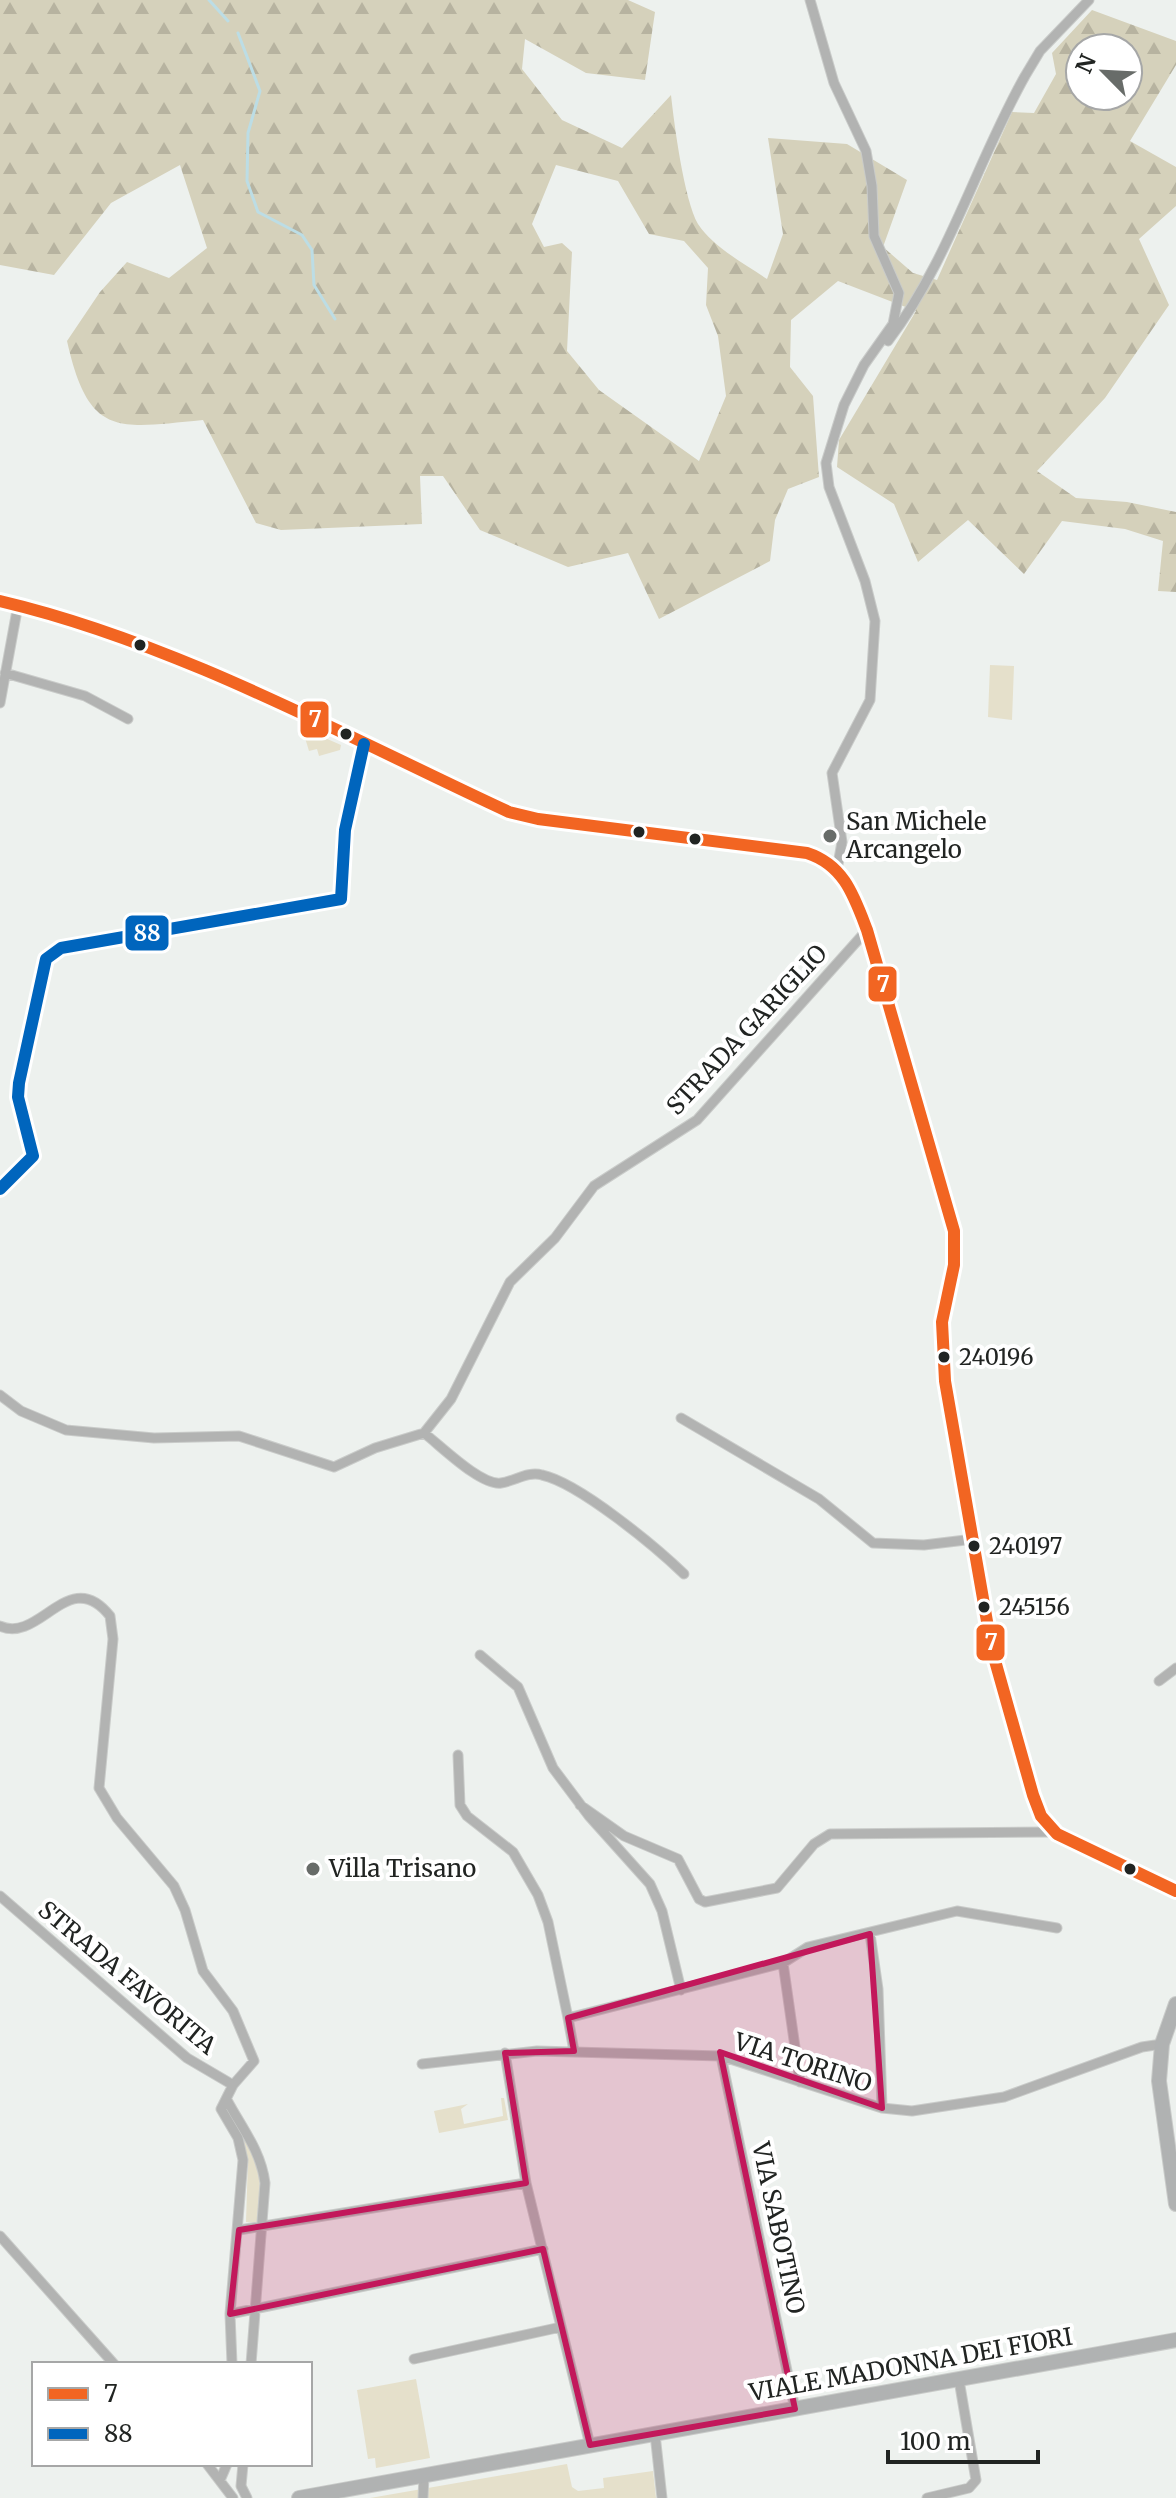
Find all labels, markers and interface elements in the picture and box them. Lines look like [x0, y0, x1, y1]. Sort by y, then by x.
north arrow [1064, 32, 1144, 112]
text: N [1069, 50, 1102, 78]
unlabelled marker [132, 637, 148, 653]
line badge: 7 [299, 700, 330, 739]
text: 7 [308, 705, 322, 733]
unlabelled marker [338, 726, 354, 742]
place label: San Michele Arcangelo [845, 806, 987, 865]
unlabelled marker [631, 824, 647, 840]
marker: San Michele Arcangelo [821, 827, 839, 845]
unlabelled marker [687, 831, 703, 847]
line badge: 88 [124, 914, 170, 952]
text: 88 [133, 919, 161, 947]
street label: STRADA GARIGLIO [660, 938, 834, 1121]
line badge: 7 [867, 965, 898, 1003]
text: 7 [876, 970, 890, 998]
place label: 240196 [959, 1343, 1033, 1371]
marker: 240196 [936, 1349, 952, 1365]
place label: 240197 [989, 1532, 1062, 1560]
marker: 240197 [966, 1538, 982, 1554]
place label: 245156 [999, 1593, 1070, 1621]
marker: 245156 [976, 1599, 992, 1615]
line badge: 7 [975, 1623, 1006, 1662]
text: 7 [984, 1628, 998, 1656]
place label: Villa Trisano [328, 1853, 476, 1884]
marker: Villa Trisano [304, 1860, 322, 1878]
unlabelled marker [1122, 1861, 1138, 1877]
street label: STRADA FAVORITA [32, 1894, 223, 2062]
street label: VIA TORINO [729, 2025, 876, 2099]
street label: VIA SABOTINO [745, 2138, 812, 2317]
street label: VIALE MADONNA DEI FIORI [746, 2321, 1075, 2408]
legend [32, 2362, 312, 2466]
text: 7 [104, 2378, 118, 2409]
scale bar [888, 2414, 1038, 2464]
text: 88 [104, 2418, 133, 2449]
text: 100 m [900, 2426, 971, 2457]

